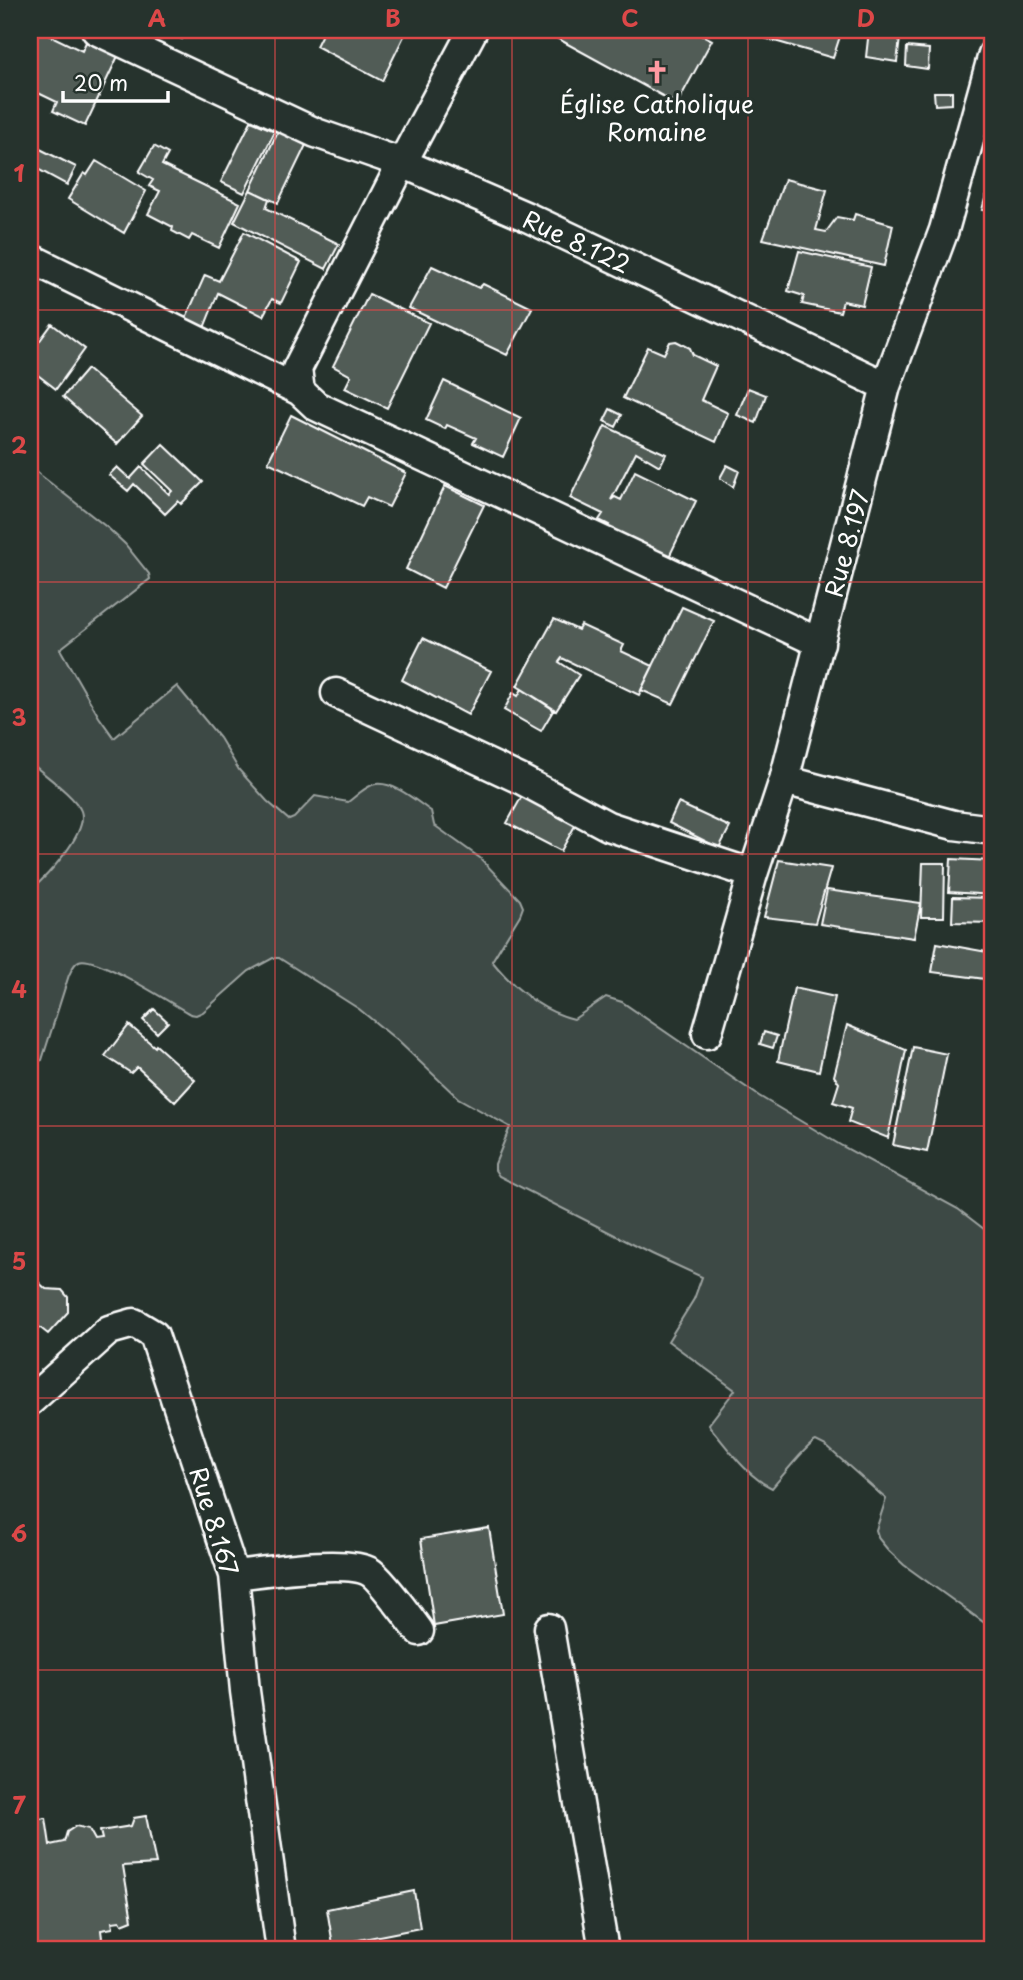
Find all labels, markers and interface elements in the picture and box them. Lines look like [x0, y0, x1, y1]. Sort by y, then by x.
text: A [148, 0, 166, 35]
text: B [385, 0, 401, 35]
text: C [621, 0, 639, 35]
text: D [857, 0, 875, 35]
church icon: Église Catholique Romaine [643, 58, 671, 86]
scale bar [63, 60, 168, 104]
text: 20 m [74, 66, 128, 98]
place label: Église Catholique Romaine [560, 85, 754, 149]
text: 1 [14, 155, 25, 190]
street label: Rue 8.122 [517, 200, 637, 282]
text: 2 [11, 427, 27, 462]
street label: Rue 8.197 [814, 485, 878, 601]
text: 3 [11, 699, 27, 734]
text: 4 [11, 971, 27, 1006]
text: 5 [12, 1243, 26, 1278]
street label: Rue 8.167 [181, 1462, 249, 1580]
text: 6 [11, 1515, 27, 1550]
text: 7 [12, 1787, 26, 1822]

